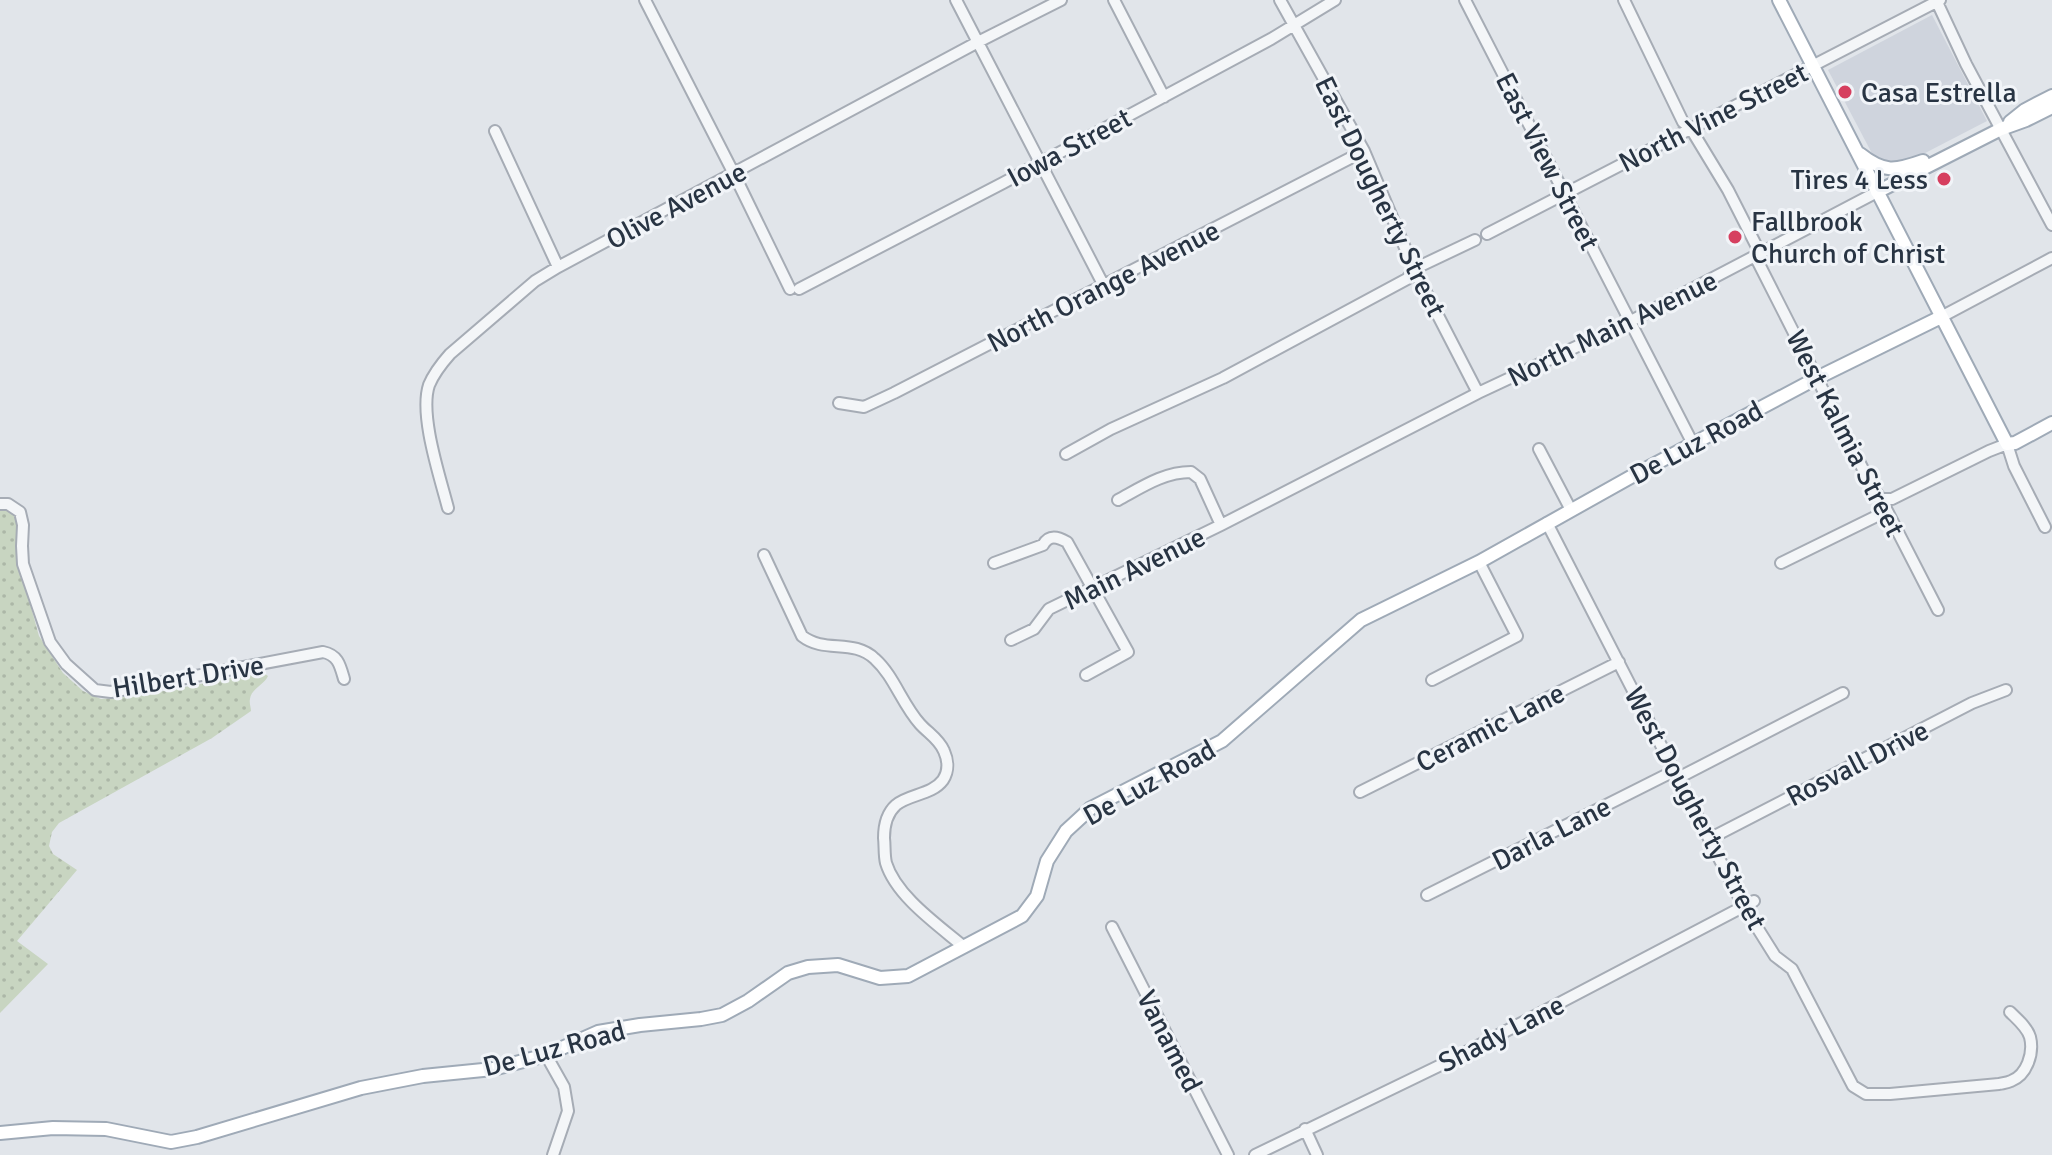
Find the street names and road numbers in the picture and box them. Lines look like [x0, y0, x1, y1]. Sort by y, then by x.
street label: North Vine Street [1613, 55, 1814, 180]
street label: East View Street [1488, 67, 1607, 256]
street label: East Dougherty Street [1307, 71, 1453, 322]
street label: Iowa Street [1002, 101, 1138, 195]
street label: Olive Avenue [601, 155, 752, 257]
street label: North Orange Avenue [982, 214, 1225, 360]
street label: North Main Avenue [1502, 263, 1723, 394]
street label: West Kalmia Street [1778, 324, 1912, 543]
street label: De Luz Road [1624, 394, 1769, 492]
street label: Main Avenue [1058, 520, 1211, 618]
street label: Hilbert Drive [110, 648, 266, 706]
street label: Ceramic Lane [1411, 676, 1570, 780]
street label: West Dougherty Street [1617, 681, 1774, 936]
street label: Rosvall Drive [1781, 714, 1934, 814]
street label: De Luz Road [1077, 733, 1222, 833]
street label: Darla Lane [1486, 790, 1617, 878]
street label: Vanamed [1129, 985, 1209, 1098]
street label: Shady Lane [1433, 988, 1570, 1080]
street label: De Luz Road [479, 1014, 629, 1084]

